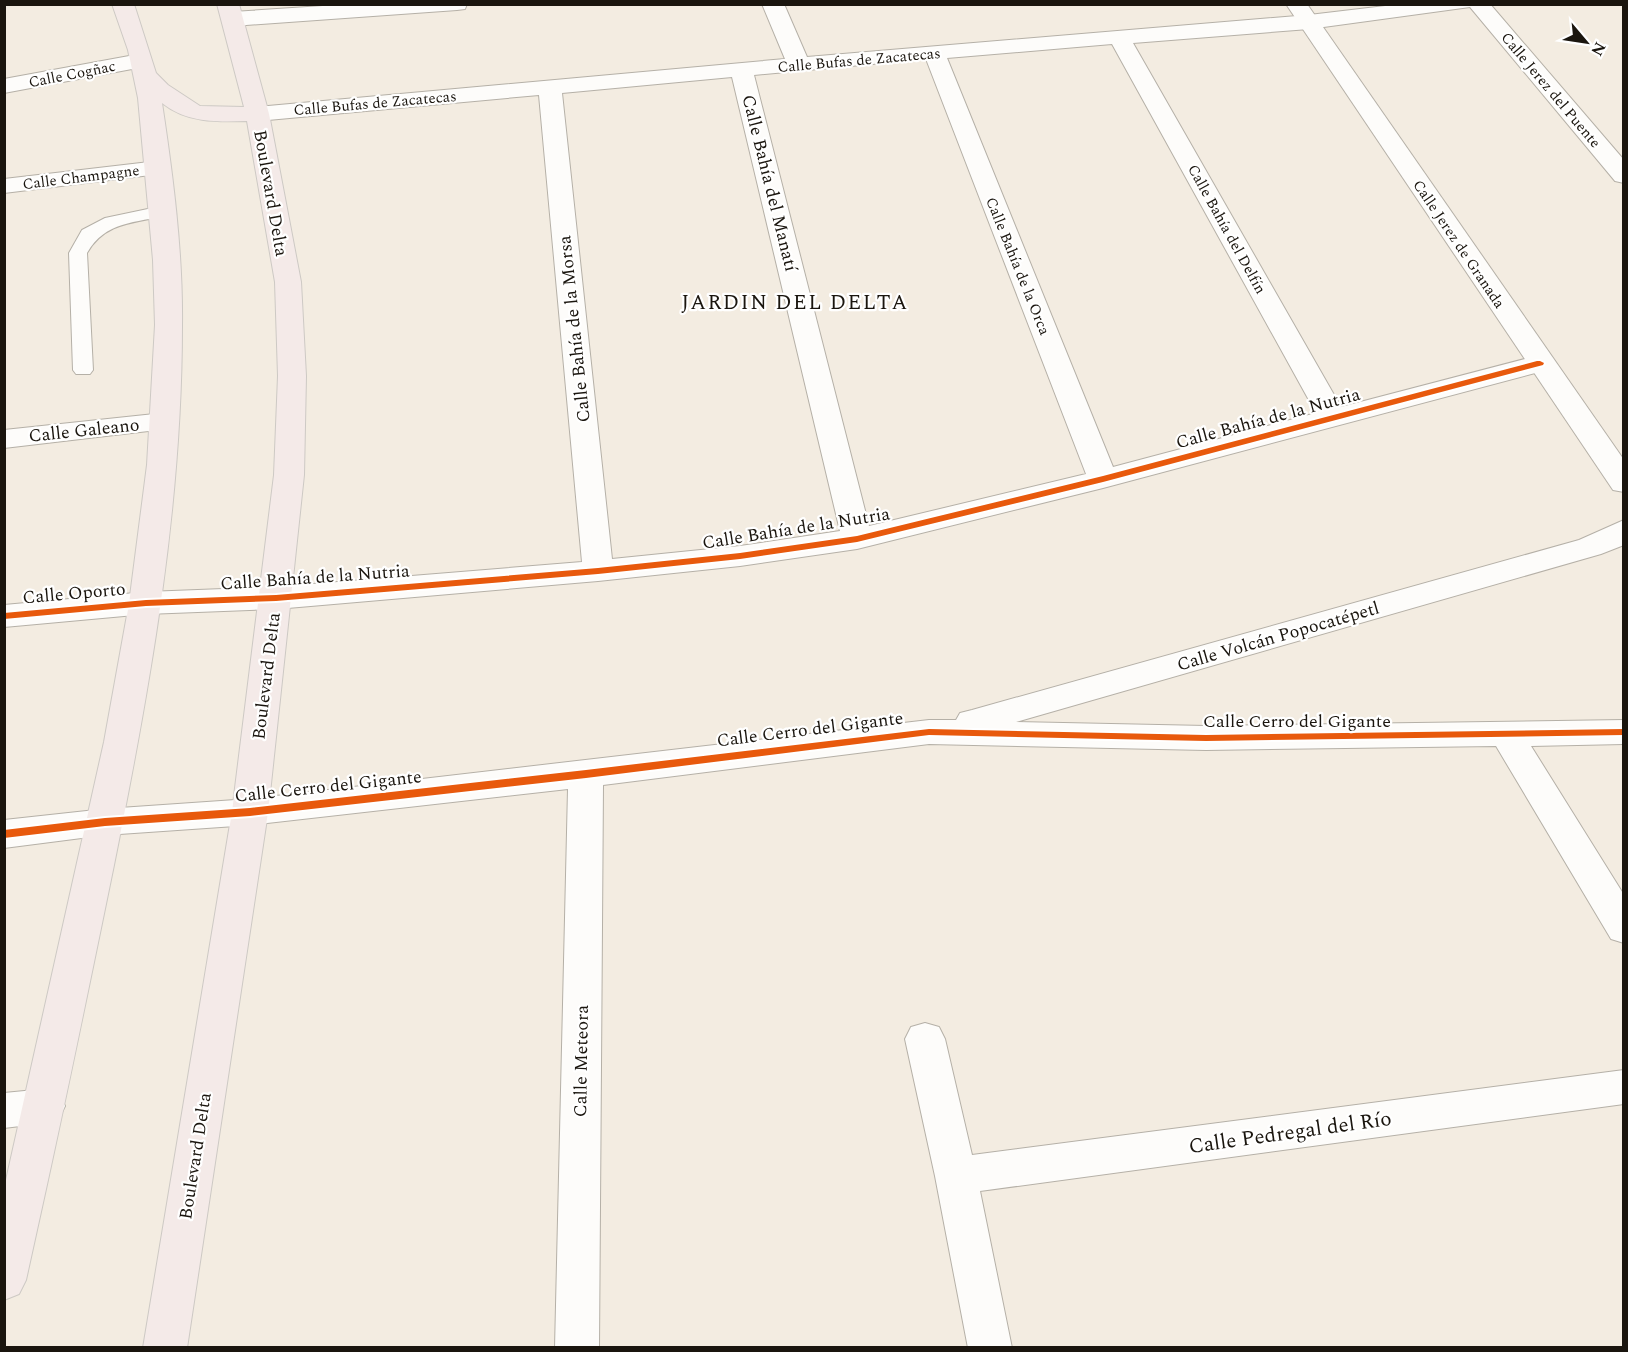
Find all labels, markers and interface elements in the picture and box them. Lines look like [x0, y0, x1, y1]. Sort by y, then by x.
north arrow [1556, 12, 1616, 72]
street label: Calle Jerez del Puente [1495, 27, 1606, 153]
text: N [1585, 37, 1612, 60]
street label: Calle Bufas de Zacatecas [777, 42, 941, 79]
street label: Calle Cogñac [27, 55, 118, 94]
street label: Calle Bufas de Zacatecas [293, 85, 457, 122]
street label: Calle Bahía del Manatí [734, 92, 805, 276]
street label: Boulevard Delta [246, 128, 295, 259]
street label: Calle Champagne [21, 159, 141, 196]
street label: Calle Bahía del Delfín [1181, 160, 1272, 299]
street label: Calle Jerez de Granada [1407, 175, 1511, 314]
street label: Calle Bahía de la Orca [979, 194, 1056, 339]
street label: Calle Bahía de la Morsa [551, 234, 598, 424]
district label: JARDIN DEL DELTA [681, 287, 909, 319]
street label: Calle Bahía de la Nutria [1173, 381, 1364, 456]
street label: Calle Galeano [27, 411, 141, 450]
street label: Calle Bahía de la Nutria [700, 500, 892, 557]
street label: Calle Bahía de la Nutria [219, 557, 411, 598]
street label: Calle Oporto [21, 576, 127, 611]
street label: Calle Volcán Popocatépetl [1174, 595, 1383, 678]
street label: Boulevard Delta [245, 611, 288, 741]
street label: Calle Cerro del Gigante [715, 705, 905, 754]
street label: Calle Cerro del Gigante [1203, 708, 1391, 735]
street label: Calle Cerro del Gigante [233, 763, 423, 810]
street label: Calle Meteora [567, 1004, 596, 1117]
street label: Boulevard Delta [172, 1090, 219, 1221]
street label: Calle Pedregal del Río [1187, 1103, 1394, 1163]

